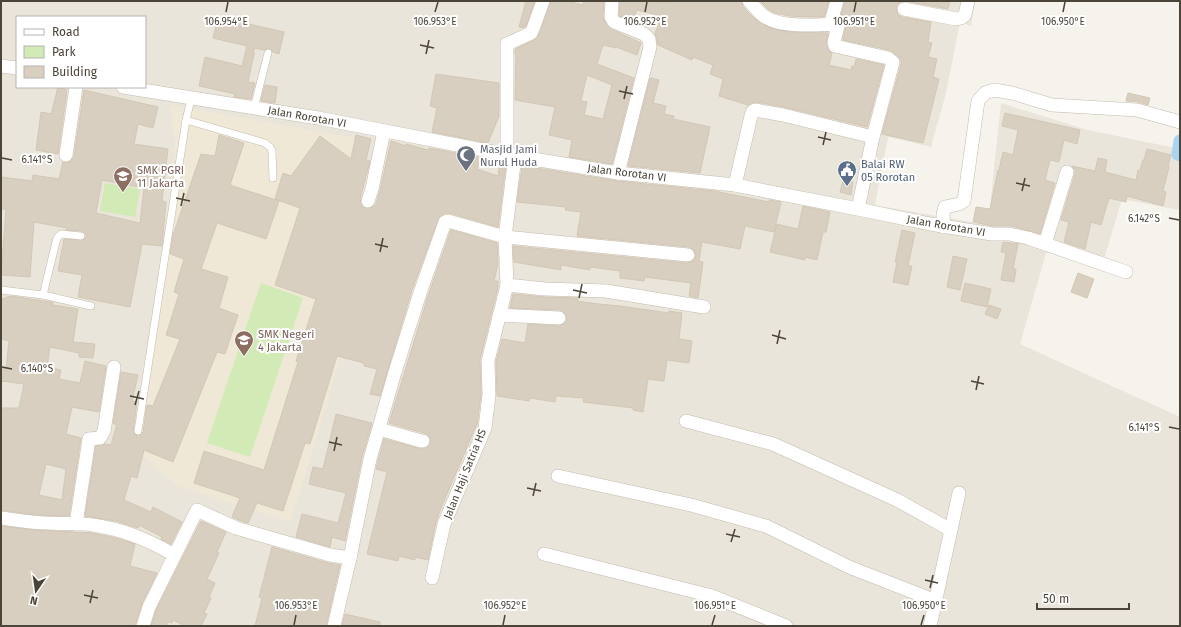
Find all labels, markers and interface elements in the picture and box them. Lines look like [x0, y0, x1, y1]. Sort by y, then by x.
legend [16, 16, 146, 88]
text: 106.954°E [204, 16, 248, 28]
text: 106.953°E [413, 16, 457, 28]
text: 106.952°E [623, 16, 667, 28]
text: 106.951°E [833, 16, 875, 28]
text: 106.950°E [1041, 16, 1085, 28]
text: Road [52, 25, 80, 39]
text: Park [52, 45, 76, 59]
text: Building [52, 65, 98, 79]
street label: Jalan Rorotan VI [267, 104, 347, 130]
place label: Masjid Jami Nurul Huda [480, 143, 537, 169]
mosque icon: Masjid Jami Nurul Huda [455, 144, 477, 172]
text: 6.141°S [22, 154, 53, 166]
place label: Balai RW 05 Rorotan [861, 158, 915, 184]
public building icon: Balai RW 05 Rorotan [836, 159, 858, 187]
street label: Jalan Rorotan VI [587, 162, 667, 184]
place label: SMK PGRI 11 Jakarta [137, 164, 184, 190]
school or university icon: SMK PGRI 11 Jakarta [112, 165, 134, 193]
street label: Jalan Rorotan VI [906, 213, 986, 239]
text: 6.142°S [1128, 213, 1160, 225]
place label: SMK Negeri 4 Jakarta [258, 328, 314, 354]
school or university icon: SMK Negeri 4 Jakarta [233, 329, 255, 357]
text: 6.140°S [21, 363, 54, 375]
text: 6.141°S [1129, 422, 1160, 434]
street label: Jalan Haji Satria HS [441, 427, 489, 521]
north arrow [16, 571, 56, 611]
scale bar [1037, 585, 1129, 611]
text: 50 m [1043, 592, 1069, 606]
text: N [29, 593, 39, 607]
text: 106.953°E [274, 600, 318, 612]
text: 106.952°E [483, 600, 527, 612]
text: 106.951°E [694, 600, 736, 612]
text: 106.950°E [902, 600, 946, 612]

